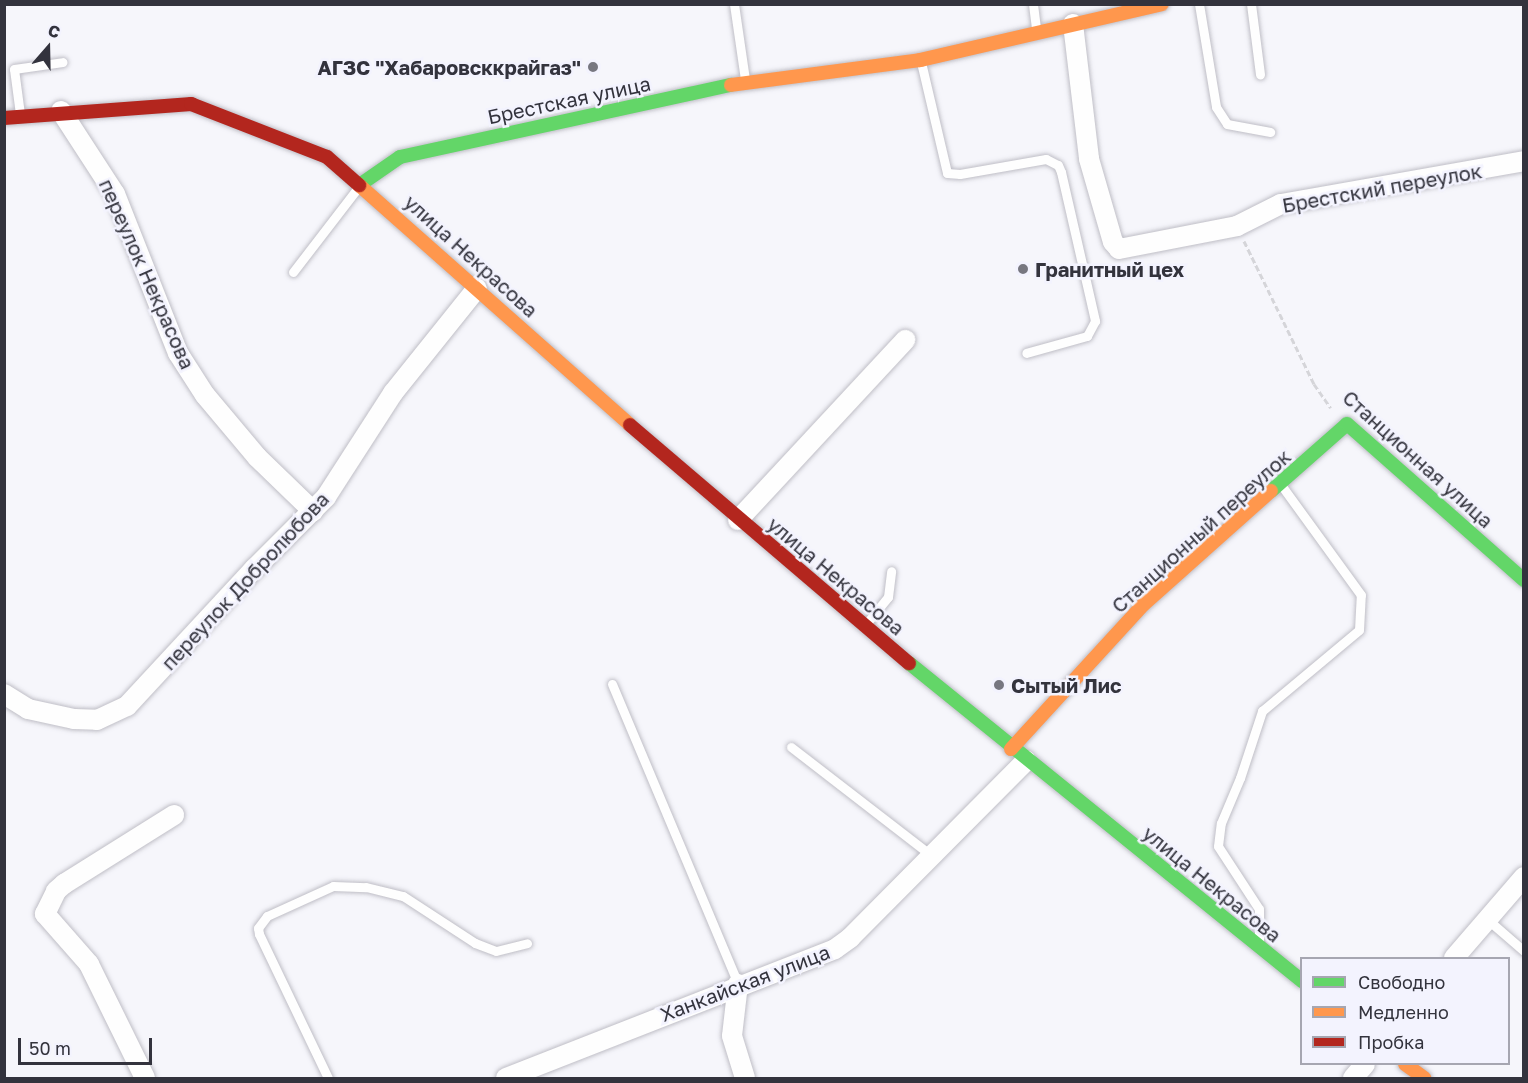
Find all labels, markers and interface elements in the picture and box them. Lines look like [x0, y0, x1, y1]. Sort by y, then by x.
north arrow [18, 18, 78, 78]
text: С [45, 20, 63, 42]
place label: АГЗС "Хабаровсккрайгаз" [318, 55, 581, 79]
marker: АГЗС "Хабаровсккрайгаз" [586, 60, 600, 74]
street label: Брестская улица [485, 71, 653, 129]
street label: Брестский переулок [1280, 159, 1484, 217]
street label: переулок Некрасова [94, 175, 200, 373]
street label: улица Некрасова [399, 190, 543, 322]
place label: Гранитный цех [1035, 257, 1184, 281]
marker: Гранитный цех [1016, 262, 1030, 276]
street label: Станционная улица [1338, 385, 1498, 533]
street label: Станционный переулок [1107, 444, 1295, 618]
street label: переулок Добролюбова [156, 487, 334, 675]
street label: улица Некрасова [763, 512, 909, 640]
place label: Сытый Лис [1011, 673, 1121, 697]
marker: Сытый Лис [992, 678, 1006, 692]
street label: улица Некрасова [1138, 821, 1286, 947]
street label: Ханкайская улица [657, 940, 833, 1026]
legend [1300, 957, 1510, 1065]
text: Свободно [1358, 971, 1445, 993]
text: Медленно [1358, 1001, 1449, 1023]
scale bar [21, 1026, 154, 1064]
text: Пробка [1358, 1031, 1424, 1053]
text: 50 m [29, 1037, 71, 1059]

